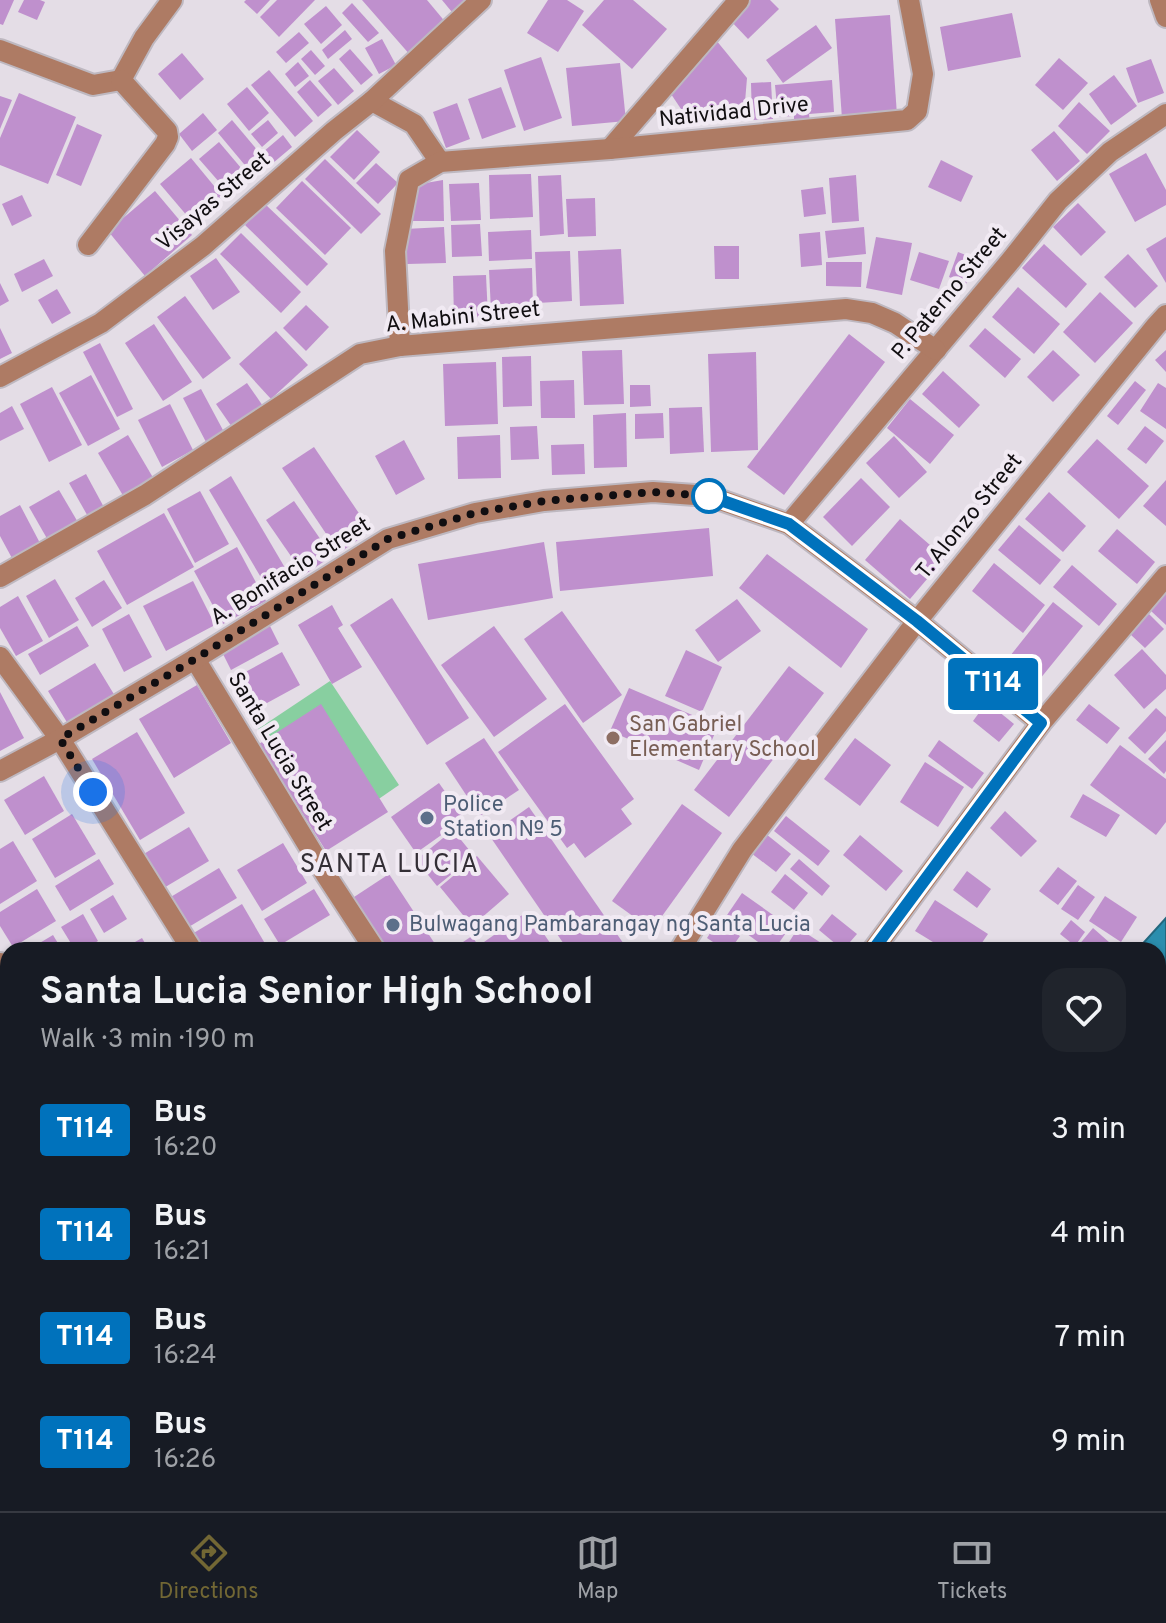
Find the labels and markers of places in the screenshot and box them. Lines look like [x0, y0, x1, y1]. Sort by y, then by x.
unlabelled marker [692, 479, 726, 513]
place label: San Gabriel Elementary School [629, 712, 816, 764]
marker: San Gabriel Elementary School [604, 729, 622, 747]
place label: Police Station № 5 [443, 792, 563, 844]
marker: Police Station № 5 [418, 809, 436, 827]
place label: Bulwagang Pambarangay ng Santa Lucia [409, 912, 811, 939]
marker: Bulwagang Pambarangay ng Santa Lucia [384, 916, 402, 934]

